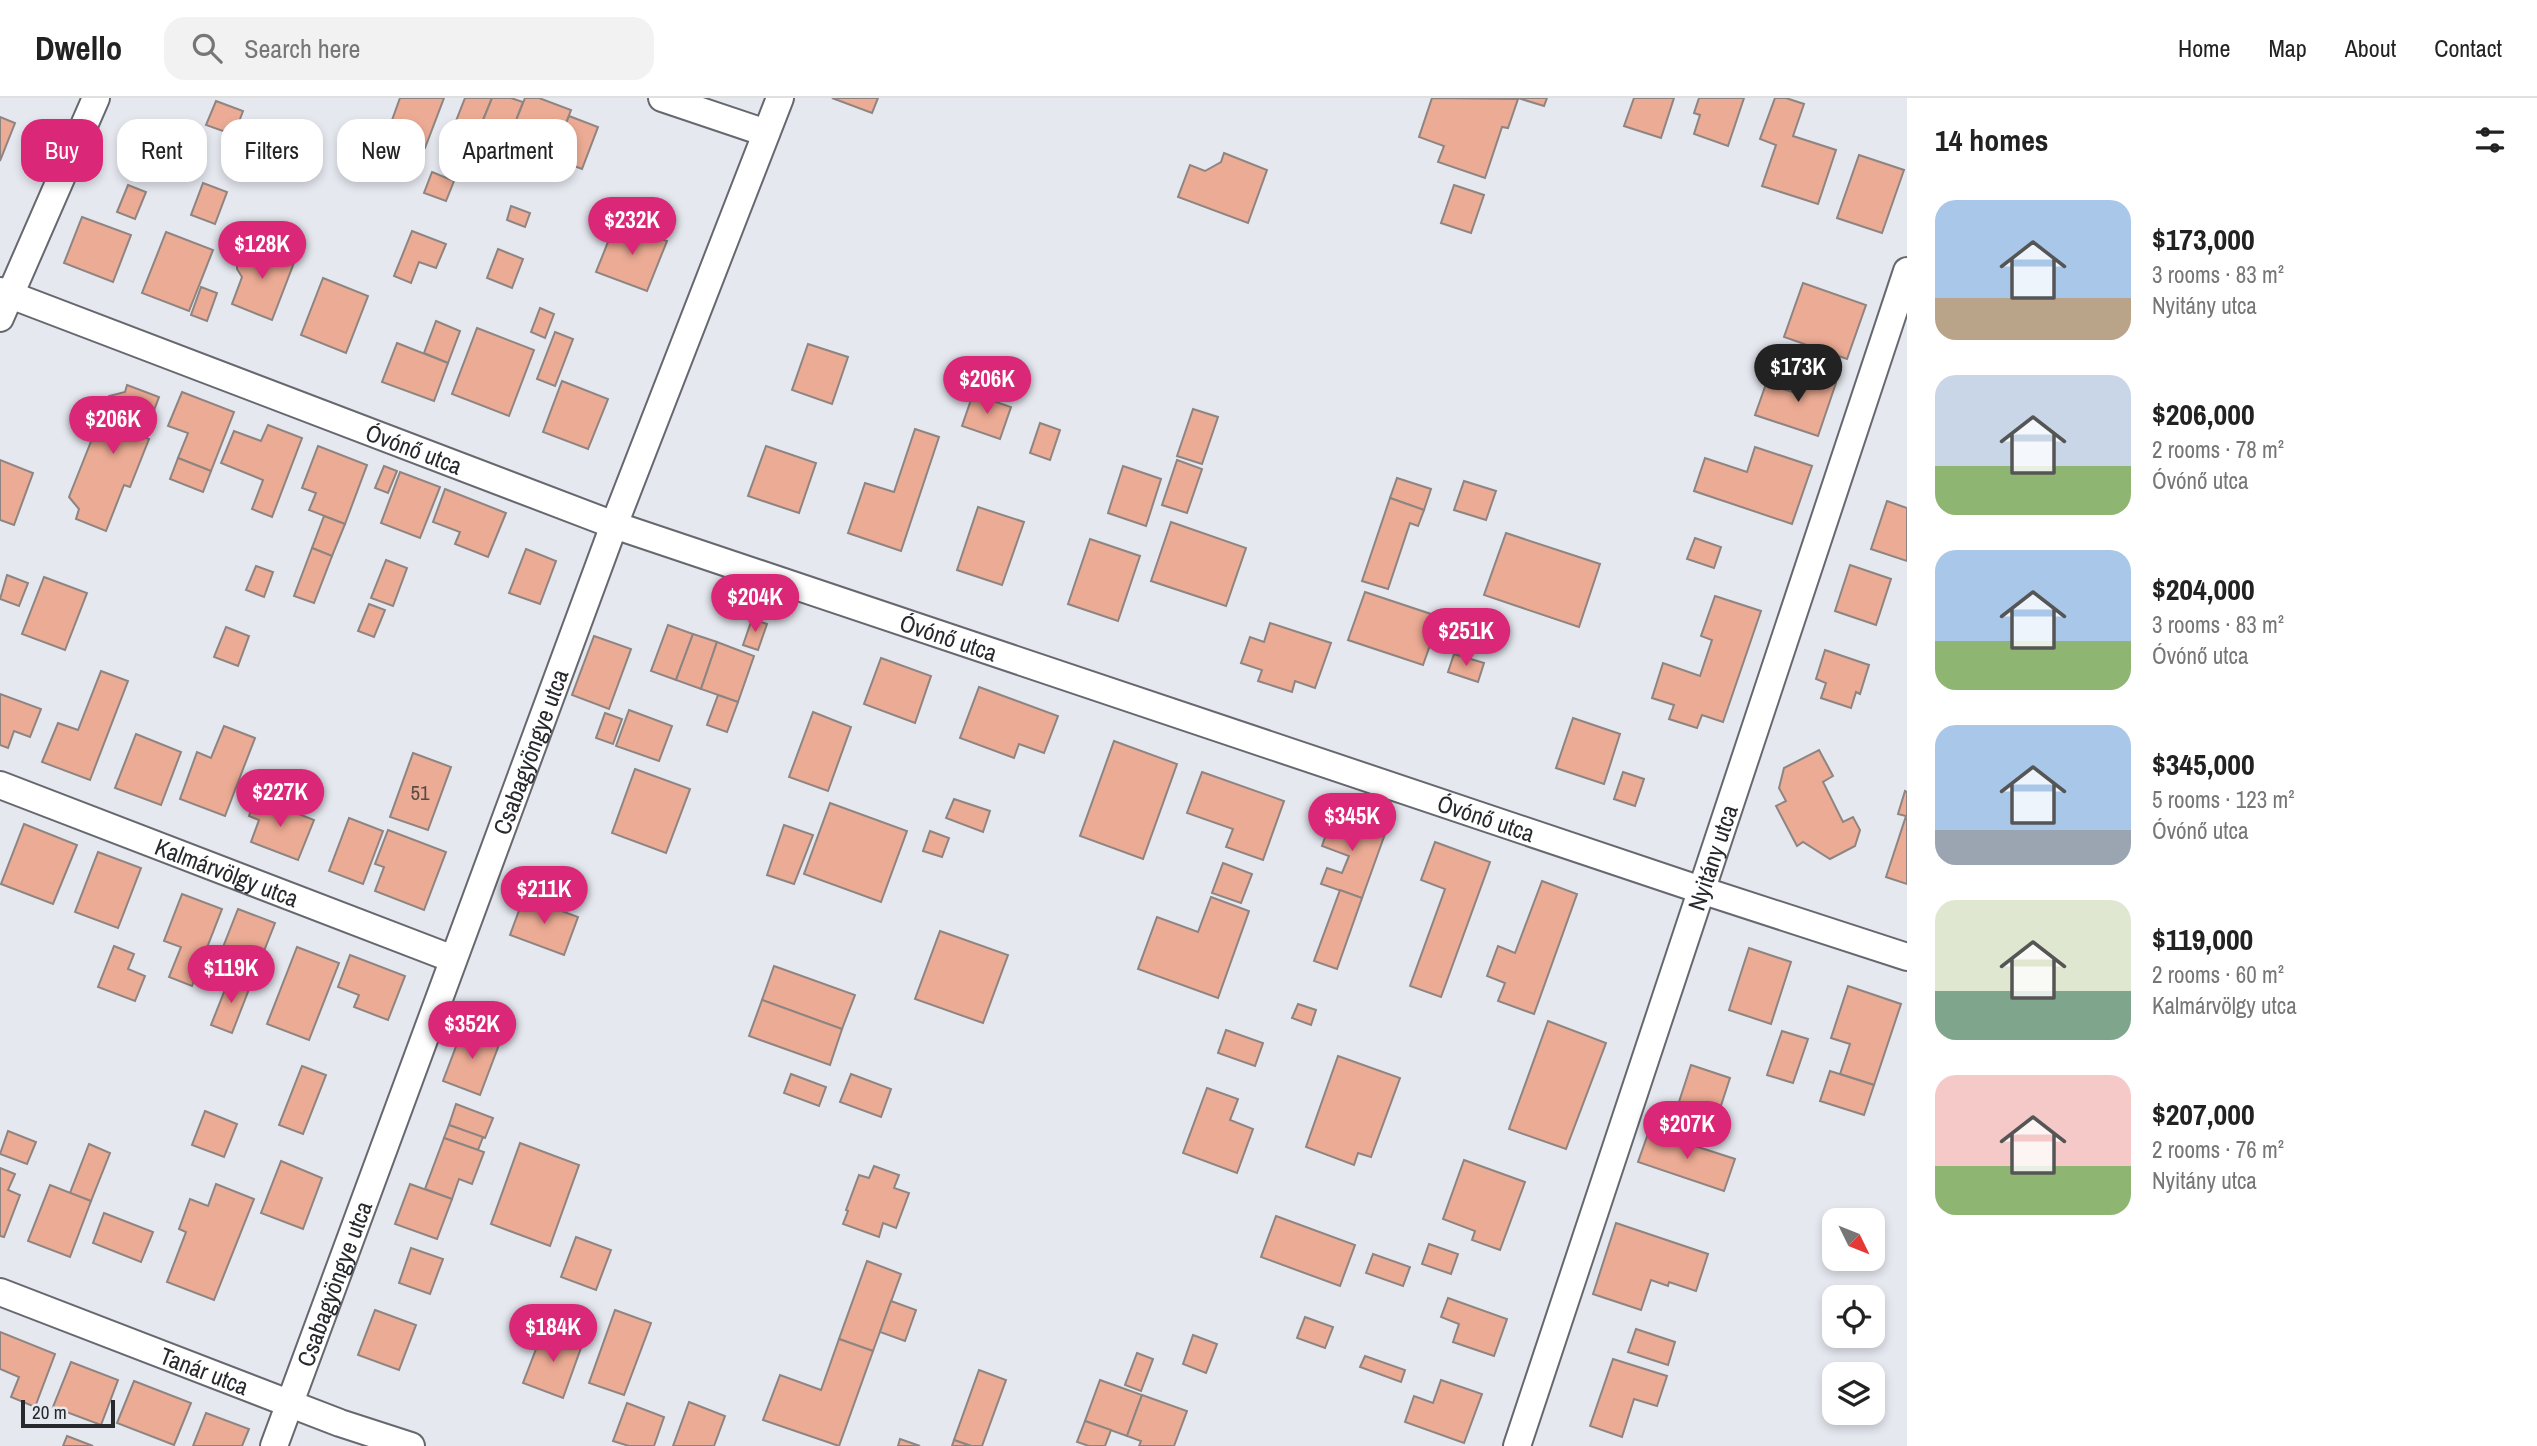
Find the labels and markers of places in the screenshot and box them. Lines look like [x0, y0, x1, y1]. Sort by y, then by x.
pin: $232K [583, 198, 681, 257]
pin: $128K [213, 222, 311, 281]
pin: $173K [1749, 344, 1847, 404]
pin: $206K [938, 356, 1036, 416]
pin: $206K [64, 396, 162, 456]
pin: $204K [706, 574, 804, 634]
pin: $251K [1417, 608, 1515, 668]
pin: $227K [231, 770, 329, 829]
pin: $345K [1303, 794, 1401, 853]
pin: $211K [495, 866, 593, 926]
pin: $119K [182, 946, 280, 1005]
pin: $352K [423, 1002, 521, 1061]
pin: $207K [1638, 1102, 1736, 1161]
pin: $184K [504, 1304, 602, 1364]

